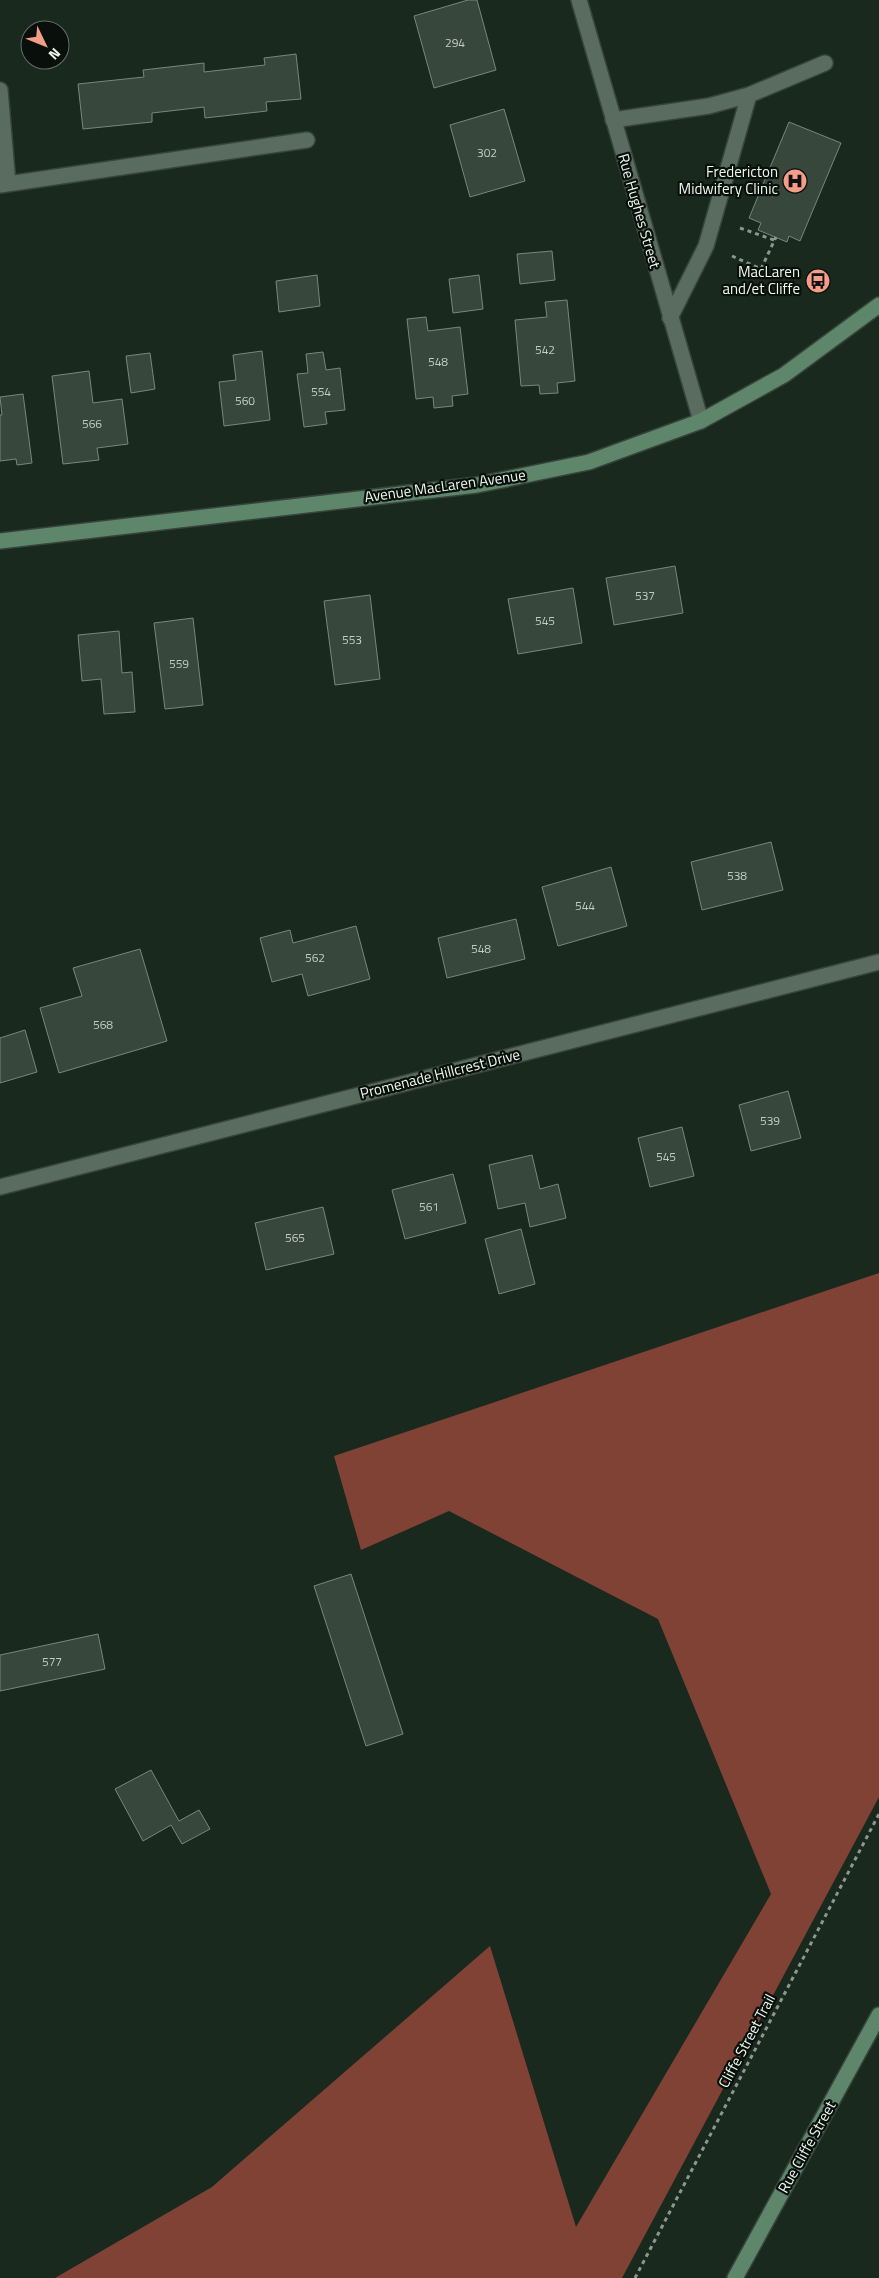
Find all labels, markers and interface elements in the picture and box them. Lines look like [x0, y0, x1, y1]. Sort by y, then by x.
north arrow [20, 20, 70, 70]
house number: 294 [445, 33, 465, 52]
text: N [44, 43, 66, 65]
house number: 302 [477, 143, 497, 162]
street label: Rue Hughes Street [612, 151, 667, 272]
place label: Fredericton Midwifery Clinic [679, 160, 778, 200]
hospital icon: Fredericton Midwifery Clinic [782, 168, 808, 194]
place label: MacLaren and/et Cliffe [722, 260, 800, 300]
bus stop icon: MacLaren and/et Cliffe [805, 268, 831, 294]
house number: 542 [535, 340, 555, 359]
house number: 548 [428, 352, 448, 371]
house number: 554 [311, 382, 331, 401]
house number: 560 [235, 391, 255, 410]
house number: 566 [82, 414, 102, 433]
street label: Avenue MacLaren Avenue [363, 463, 527, 508]
house number: 537 [635, 586, 655, 605]
house number: 545 [535, 611, 555, 630]
house number: 553 [342, 630, 362, 649]
house number: 559 [169, 654, 189, 673]
house number: 538 [727, 866, 747, 885]
house number: 544 [575, 896, 595, 915]
house number: 548 [471, 939, 491, 958]
house number: 562 [305, 948, 325, 967]
house number: 568 [93, 1015, 113, 1034]
street label: Promenade Hillcrest Drive [357, 1042, 522, 1105]
house number: 539 [760, 1111, 780, 1130]
house number: 545 [656, 1147, 676, 1166]
house number: 561 [419, 1197, 439, 1216]
house number: 565 [285, 1228, 305, 1247]
house number: 577 [42, 1652, 62, 1671]
street label: Cliffe Street Trail [712, 1990, 781, 2092]
street label: Rue Cliffe Street [772, 2096, 842, 2197]

